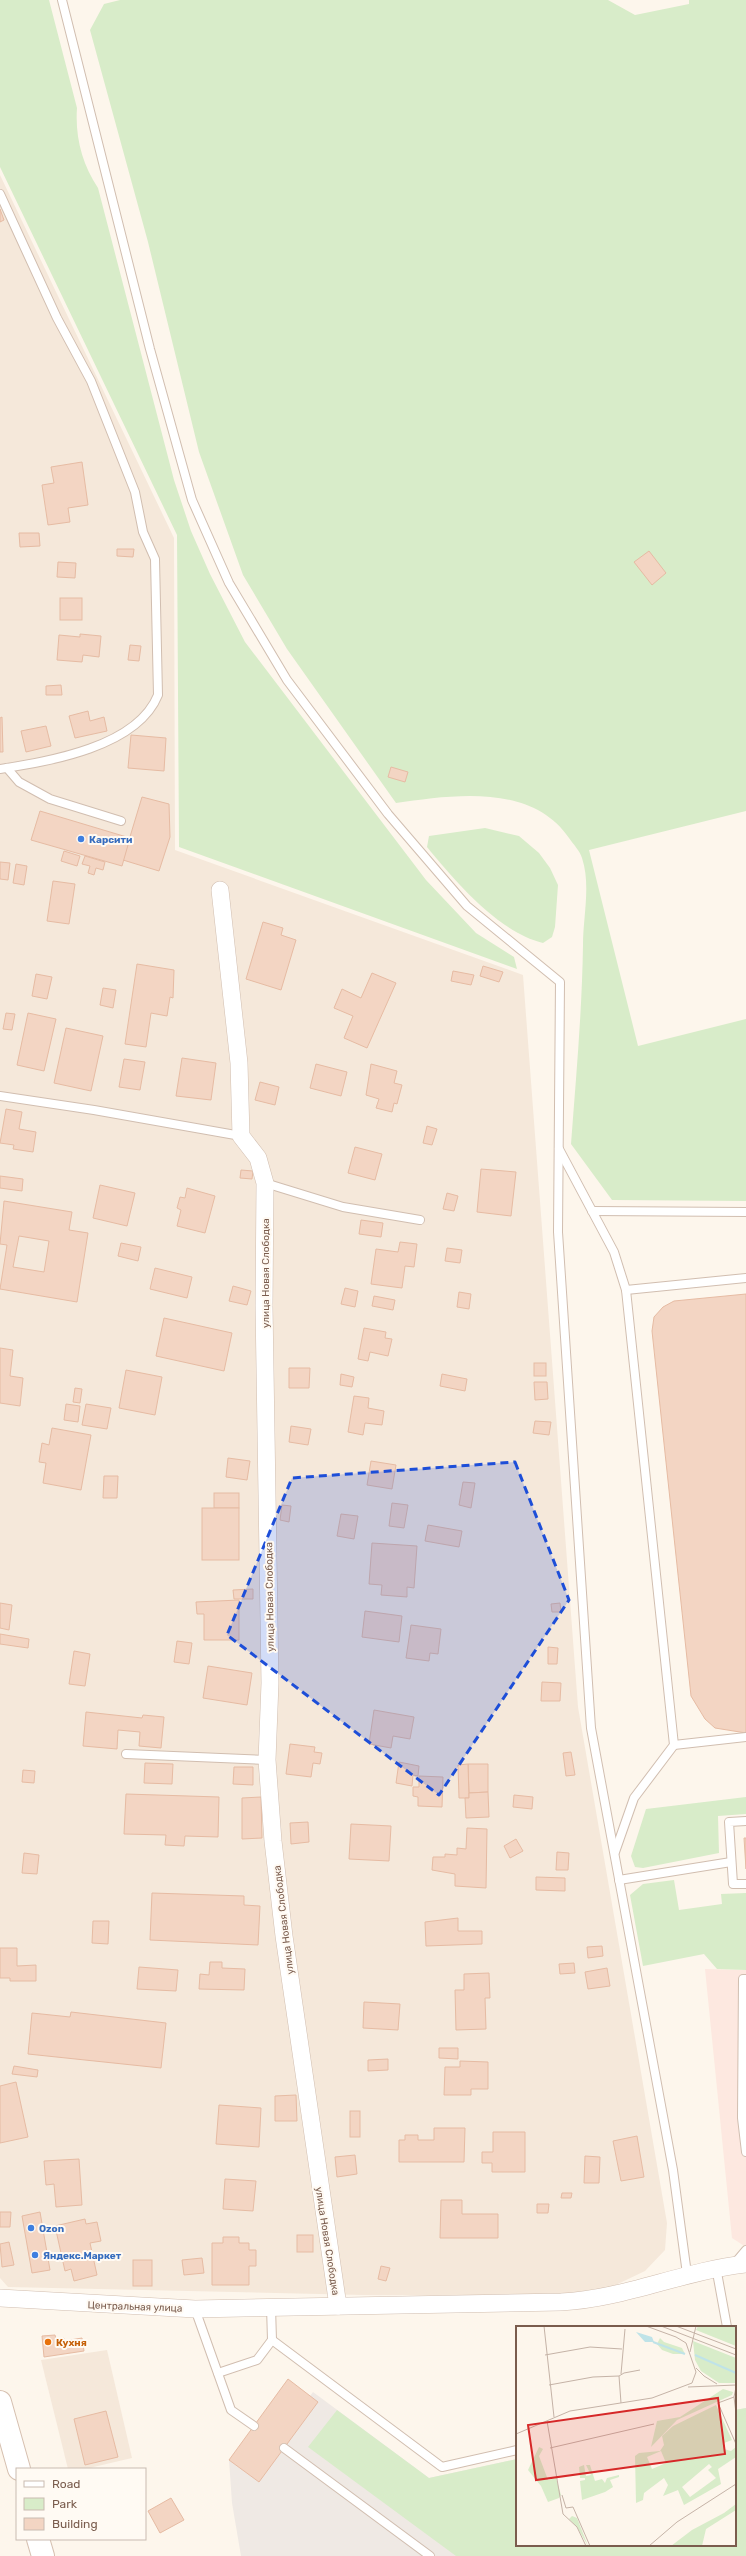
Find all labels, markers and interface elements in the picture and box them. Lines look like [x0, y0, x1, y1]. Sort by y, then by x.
marker: Карсити [76, 834, 86, 844]
place label: Карсити [89, 834, 132, 846]
street label: улица Новая Слободка [260, 1218, 272, 1328]
street label: улица Новая Слободка [263, 1542, 277, 1652]
street label: улица Новая Слободка [271, 1865, 297, 1975]
street label: улица Новая Слободка [313, 2186, 342, 2296]
marker: Ozon [26, 2223, 36, 2233]
place label: Ozon [39, 2223, 64, 2235]
marker: Яндекс.Маркет [30, 2250, 40, 2260]
place label: Яндекс.Маркет [43, 2250, 122, 2262]
street label: Центральная улица [87, 2299, 182, 2315]
inset map [516, 2326, 736, 2546]
marker: Кухня [43, 2337, 53, 2347]
place label: Кухня [56, 2337, 87, 2349]
legend [16, 2468, 146, 2540]
text: Road [52, 2477, 80, 2491]
text: Park [52, 2497, 78, 2511]
text: Building [52, 2517, 98, 2531]

